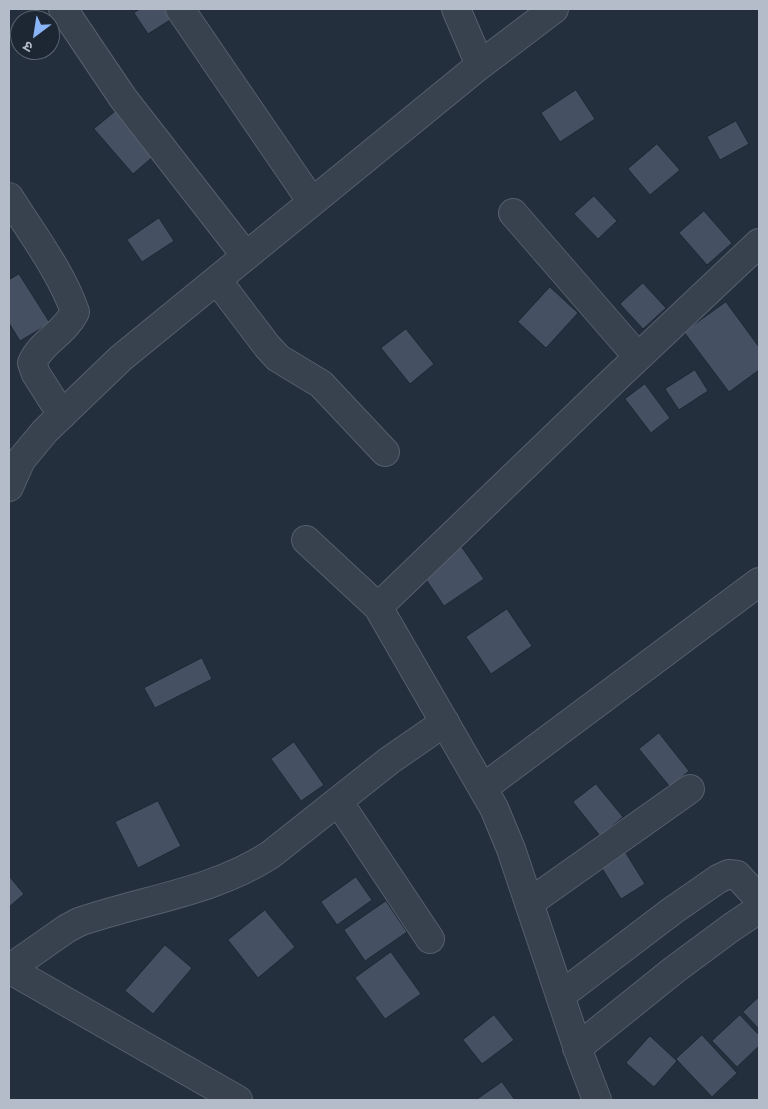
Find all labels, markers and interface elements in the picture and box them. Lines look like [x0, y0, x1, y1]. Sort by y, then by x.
north arrow [10, 10, 60, 60]
text: उ [19, 36, 36, 59]

